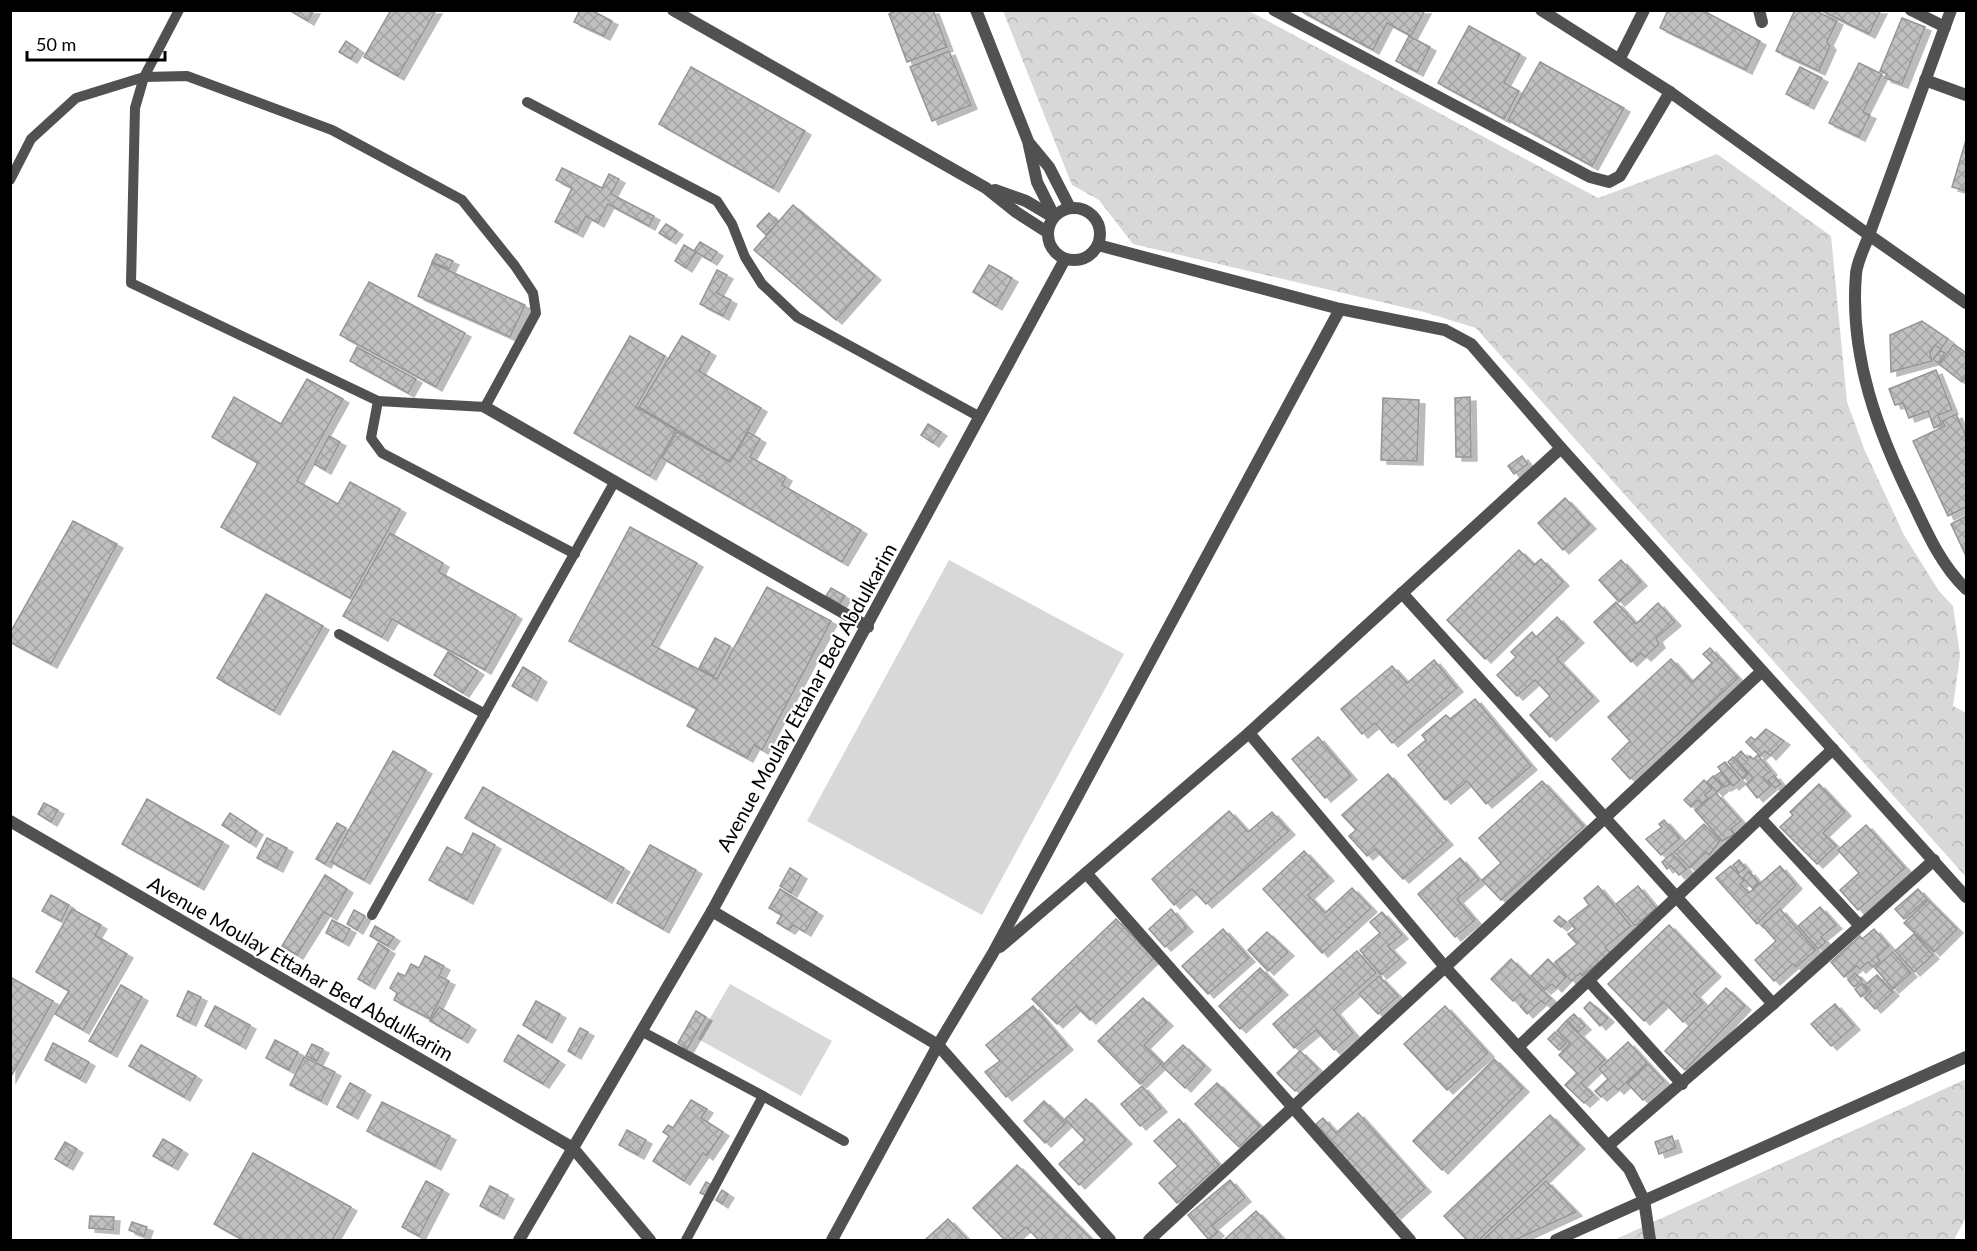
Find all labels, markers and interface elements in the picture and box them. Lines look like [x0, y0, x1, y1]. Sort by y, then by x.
scale bar [27, 24, 165, 62]
text: 50 m [36, 33, 76, 55]
street label: Avenue Moulay Ettahar Bed Abdulkarim [711, 539, 901, 855]
street label: Avenue Moulay Ettahar Bed Abdulkarim [144, 870, 458, 1066]

